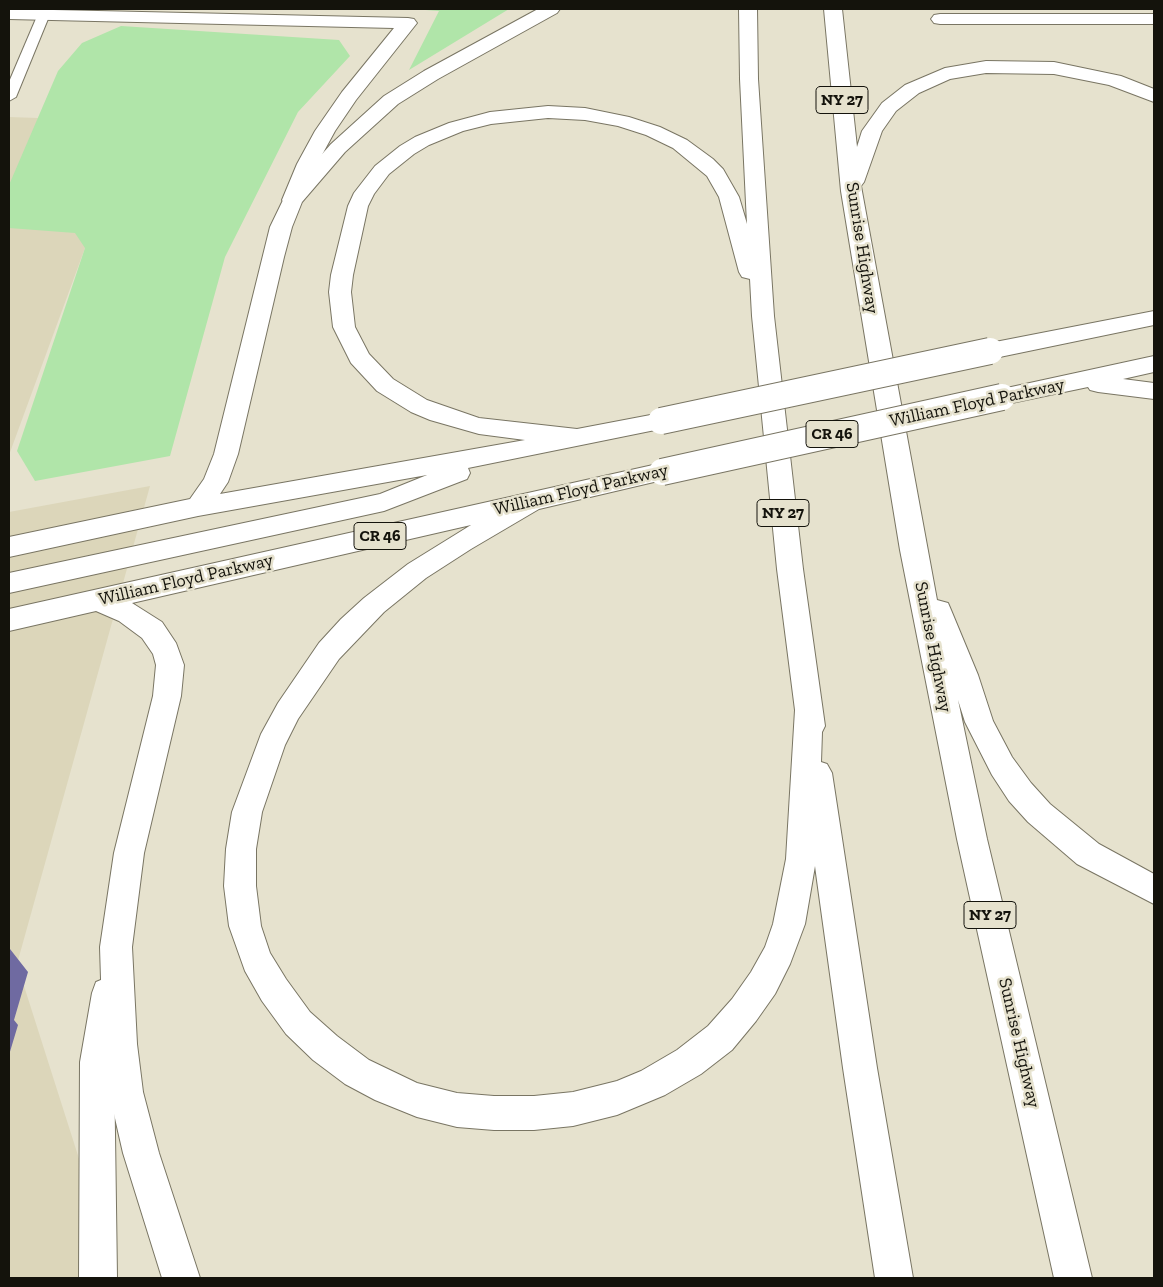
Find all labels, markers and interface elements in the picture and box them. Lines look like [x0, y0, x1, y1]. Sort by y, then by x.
road number: NY 27 [816, 86, 868, 114]
street label: Sunrise Highway [841, 181, 883, 315]
street label: William Floyd Parkway [888, 374, 1066, 432]
road number: CR 46 [806, 420, 858, 448]
street label: William Floyd Parkway [492, 459, 670, 521]
road number: NY 27 [757, 499, 809, 526]
road number: CR 46 [354, 522, 406, 550]
street label: William Floyd Parkway [97, 549, 275, 611]
street label: Sunrise Highway [910, 580, 956, 714]
road number: NY 27 [964, 902, 1016, 928]
street label: Sunrise Highway [994, 976, 1044, 1110]

